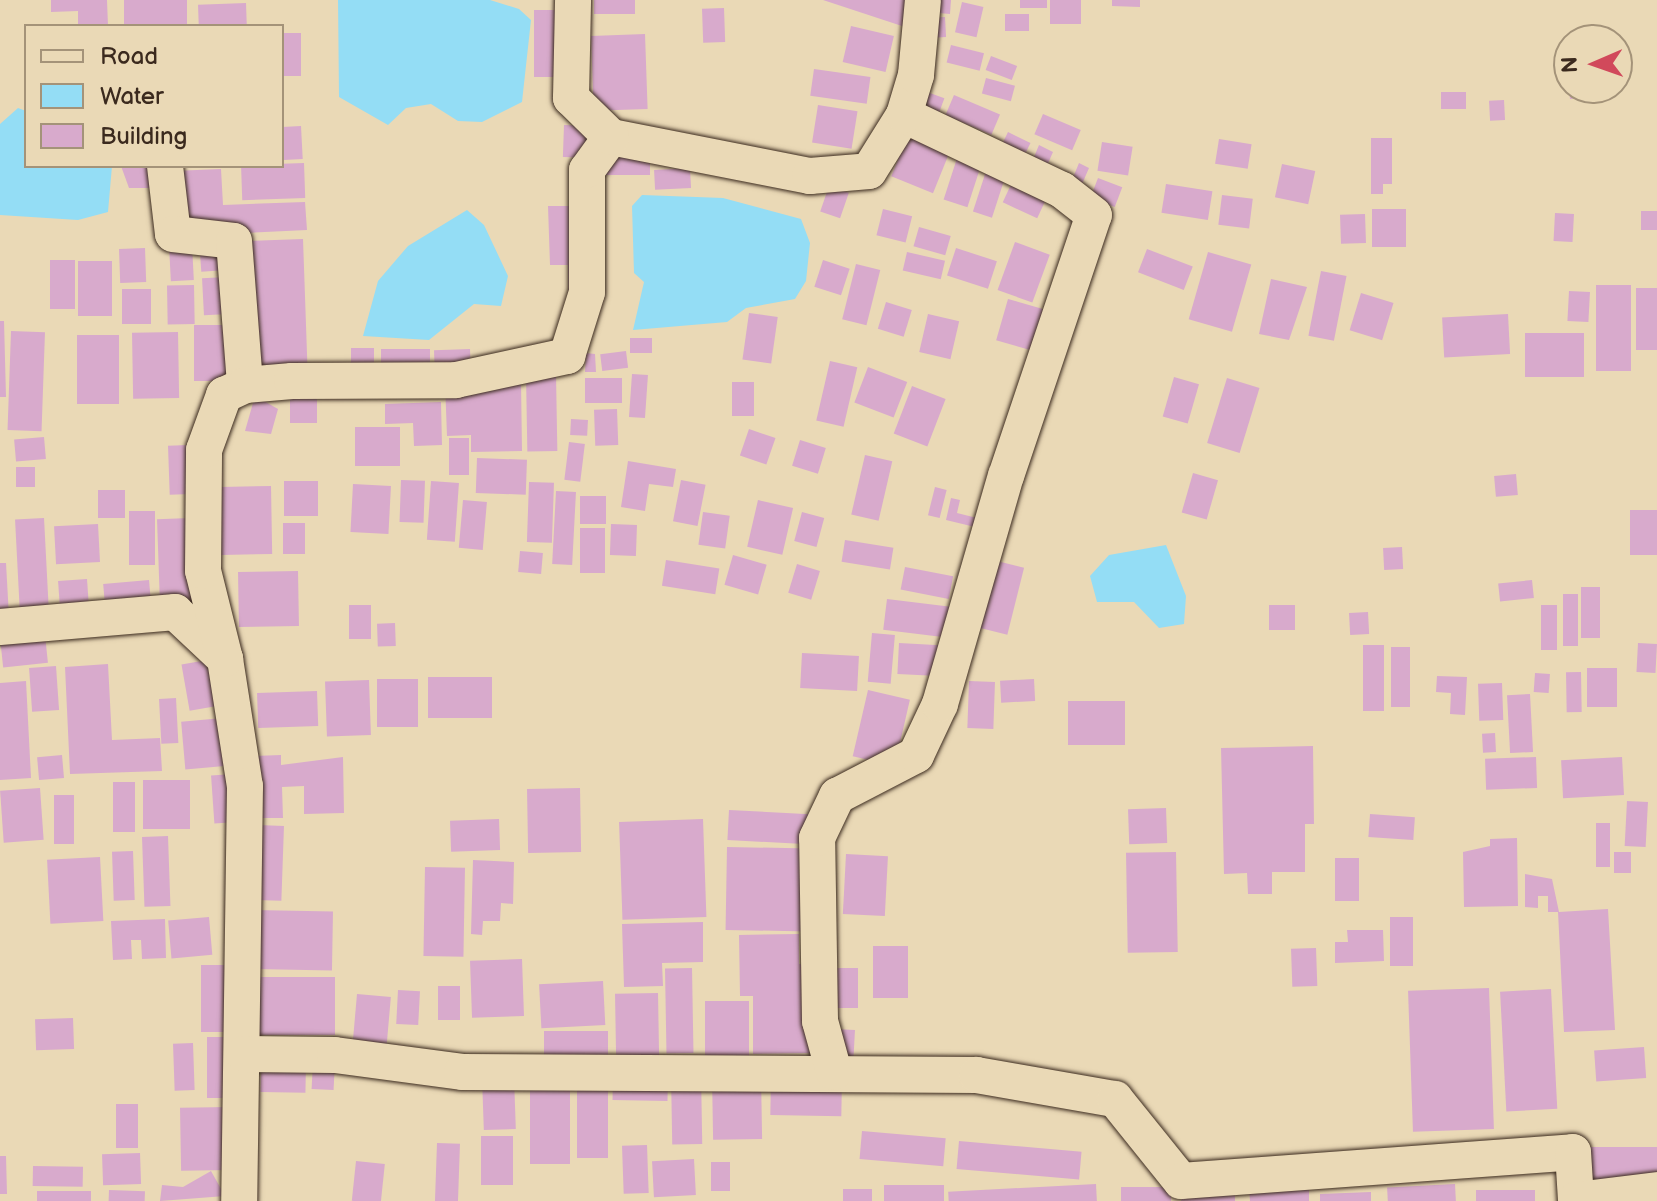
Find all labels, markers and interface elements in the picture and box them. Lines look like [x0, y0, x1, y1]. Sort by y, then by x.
legend [24, 24, 284, 168]
north arrow [1553, 24, 1633, 104]
text: Road [100, 42, 158, 71]
text: N [1557, 56, 1584, 74]
text: Water [100, 82, 164, 111]
text: Building [100, 122, 187, 151]

